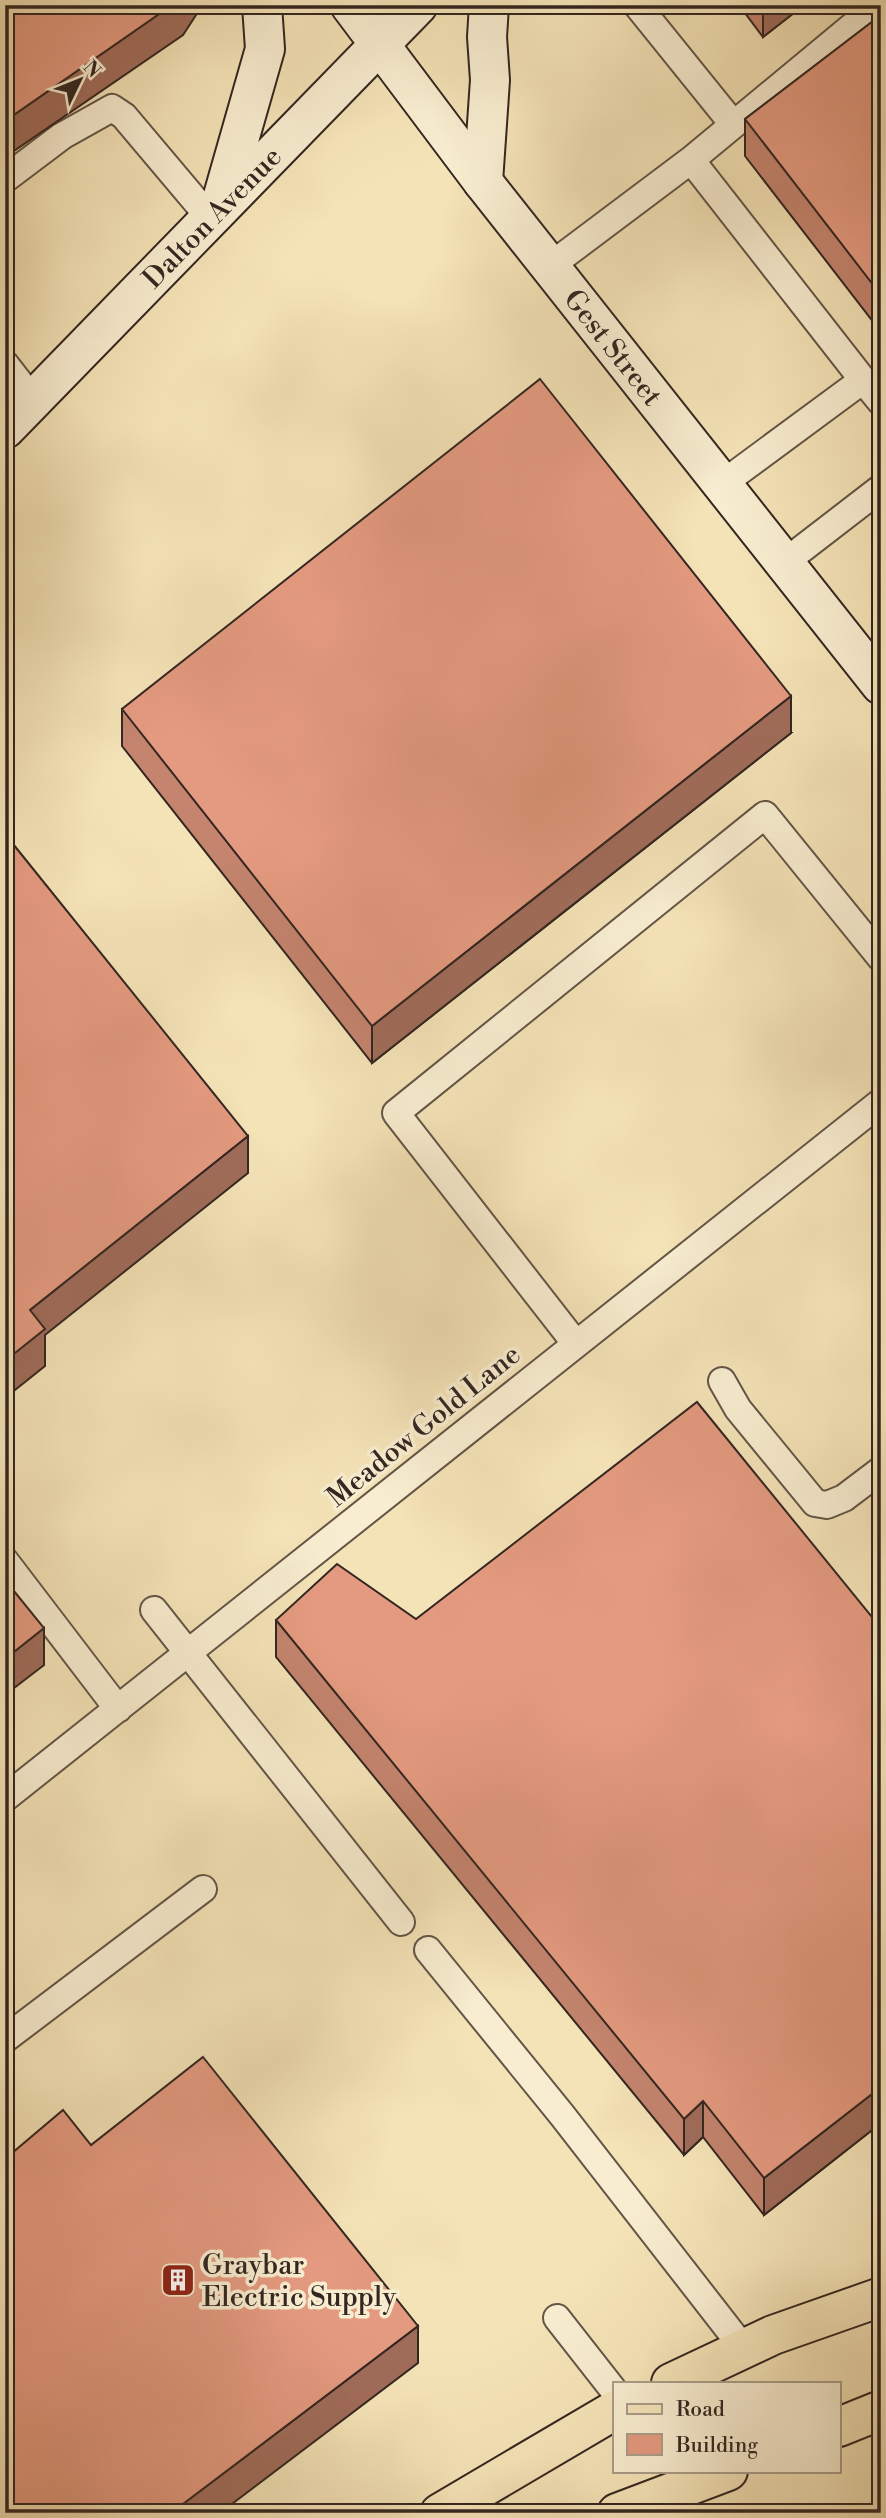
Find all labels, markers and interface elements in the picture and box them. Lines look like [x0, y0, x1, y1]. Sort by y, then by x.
north arrow [46, 46, 116, 116]
text: N [78, 55, 106, 83]
street label: Dalton Avenue [136, 140, 289, 296]
street label: Gest Street [556, 283, 669, 414]
street label: Meadow Gold Lane [320, 1337, 528, 1515]
place label: Graybar Electric Supply [202, 2248, 396, 2315]
building icon: Graybar Electric Supply [159, 2261, 197, 2299]
legend [613, 2382, 840, 2472]
text: Road [676, 2397, 725, 2423]
text: Building [675, 2433, 758, 2459]

